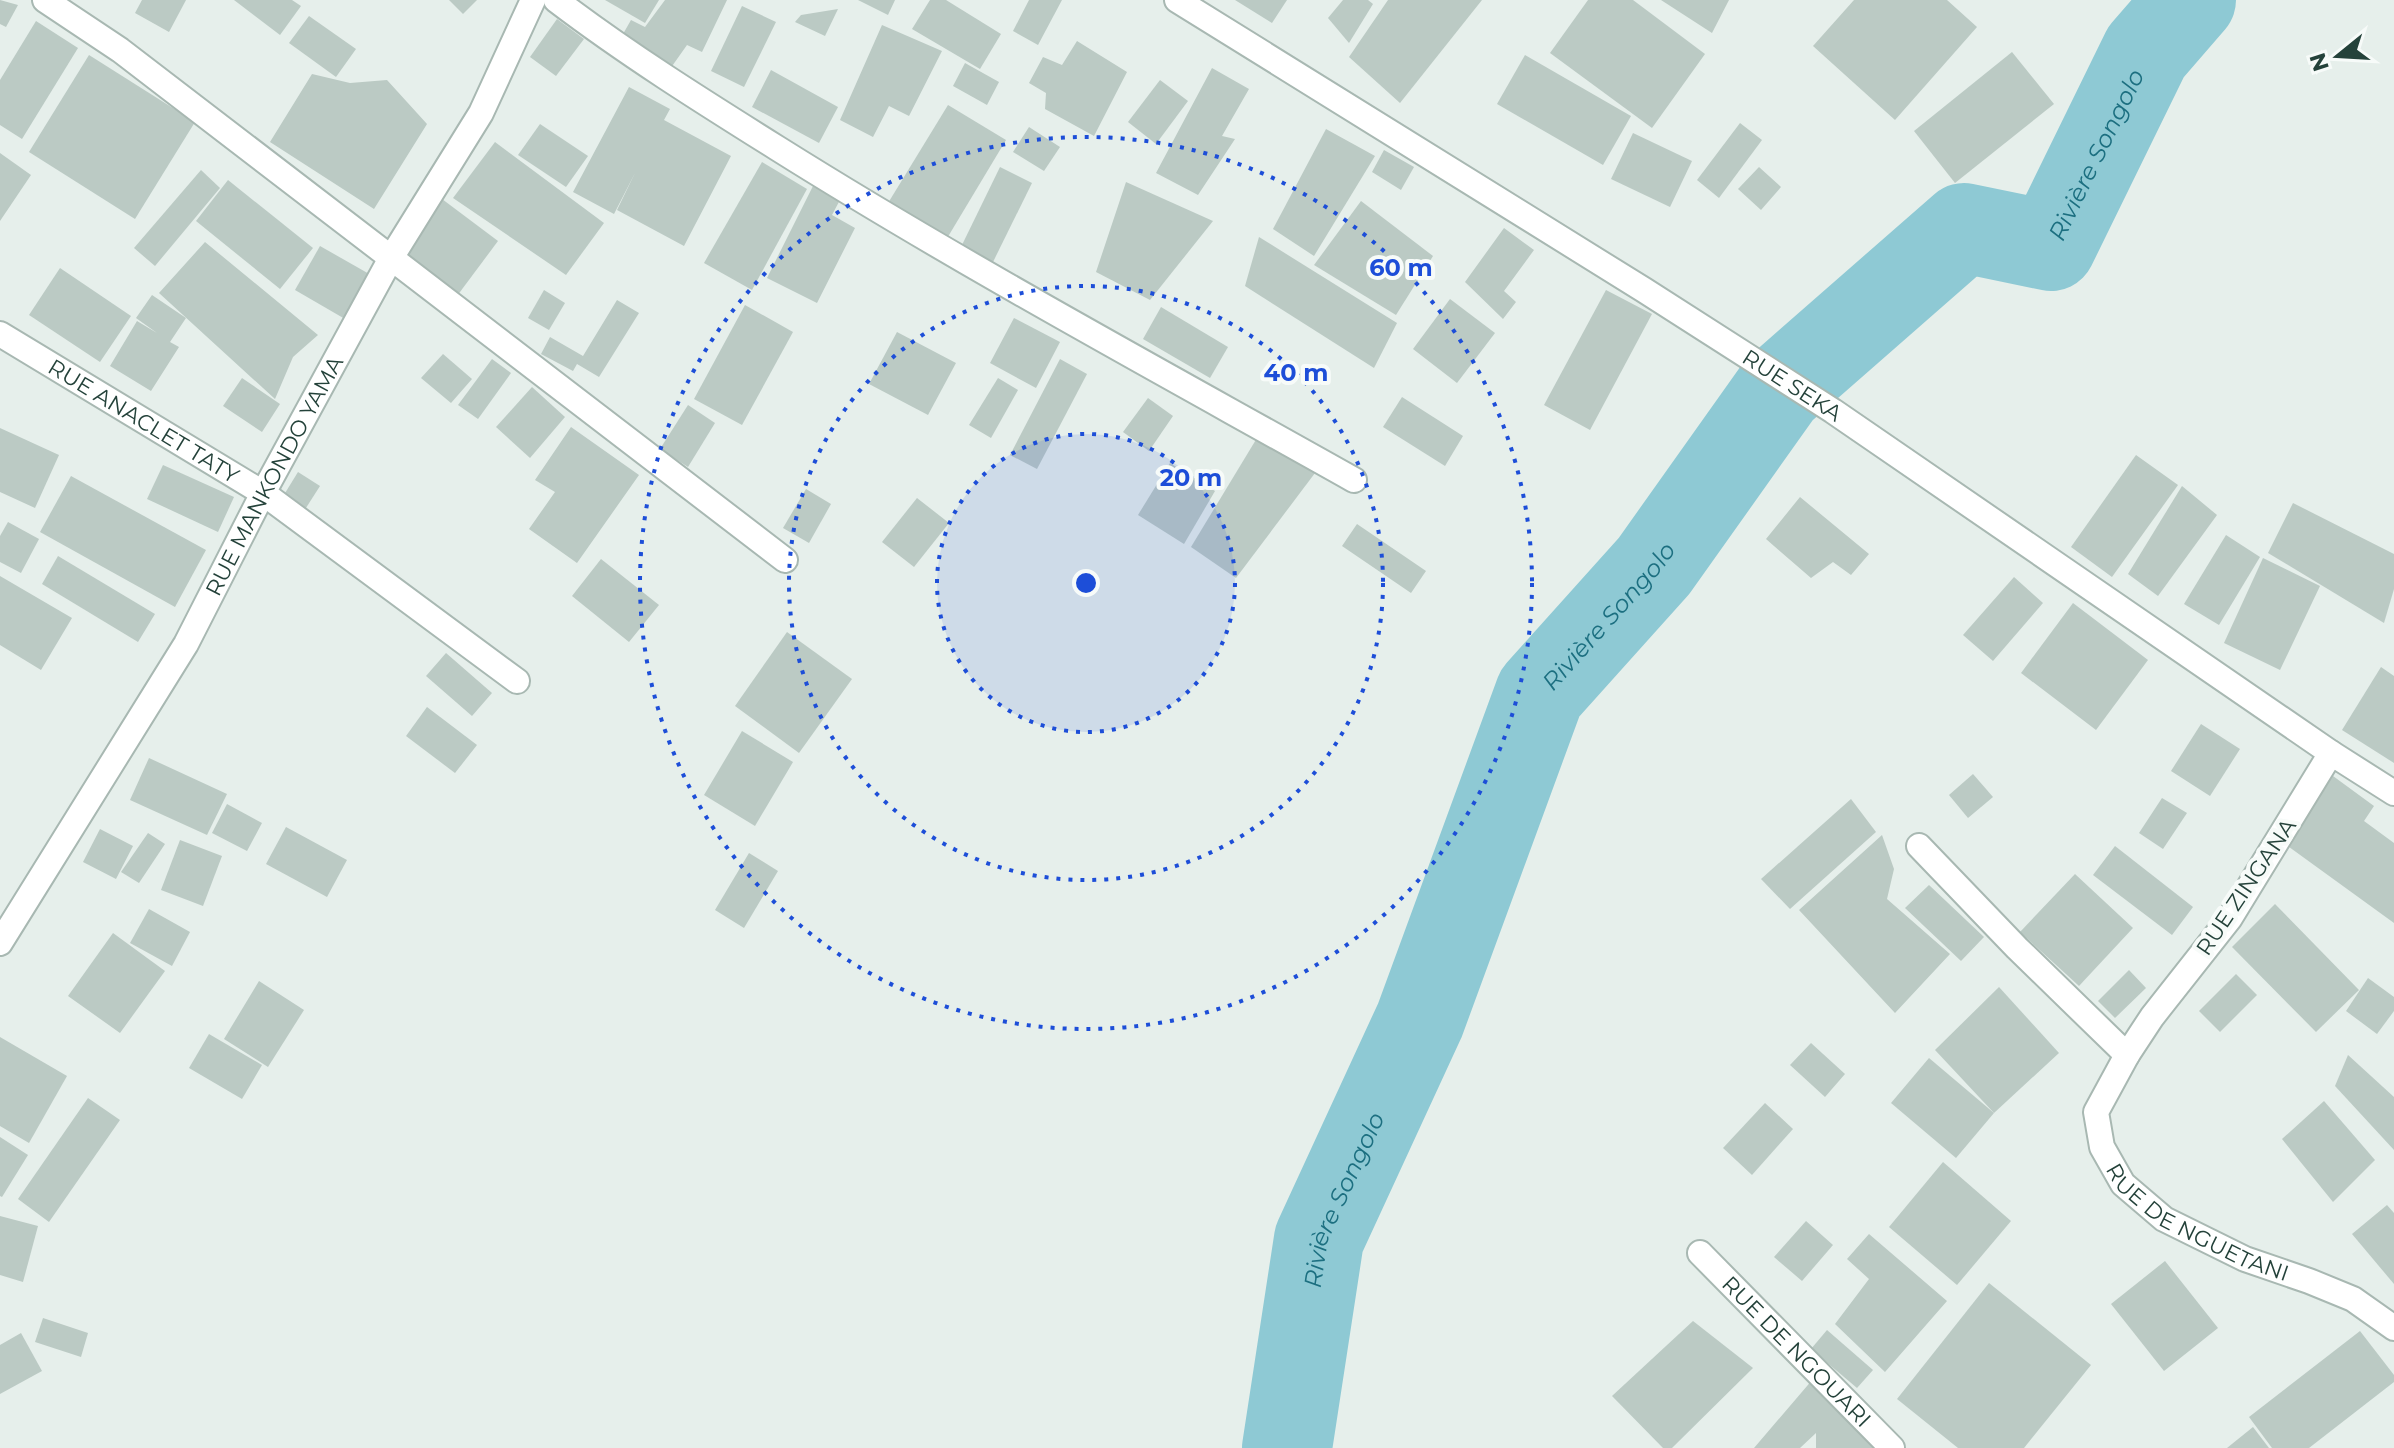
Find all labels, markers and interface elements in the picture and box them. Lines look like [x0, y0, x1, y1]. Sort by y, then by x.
north arrow [2298, 16, 2378, 96]
text: N [2304, 49, 2335, 75]
water label: Rivière Songolo [2042, 64, 2150, 245]
text: 60 m [1369, 253, 1433, 282]
street label: RUE SEKA [1738, 343, 1848, 427]
street label: RUE MANKONDO YAMA [199, 351, 349, 600]
street label: RUE ANACLET TATY [43, 353, 244, 489]
text: 40 m [1264, 358, 1328, 387]
text: 20 m [1160, 463, 1222, 492]
water label: Rivière Songolo [1536, 536, 1681, 696]
centre of rings [1072, 569, 1100, 597]
street label: RUE ZINGANA [2190, 813, 2302, 961]
water label: Rivière Songolo [1297, 1108, 1390, 1290]
street label: RUE DE NGUETANI [2101, 1158, 2293, 1287]
street label: RUE DE NGOUARI [1717, 1270, 1877, 1433]

